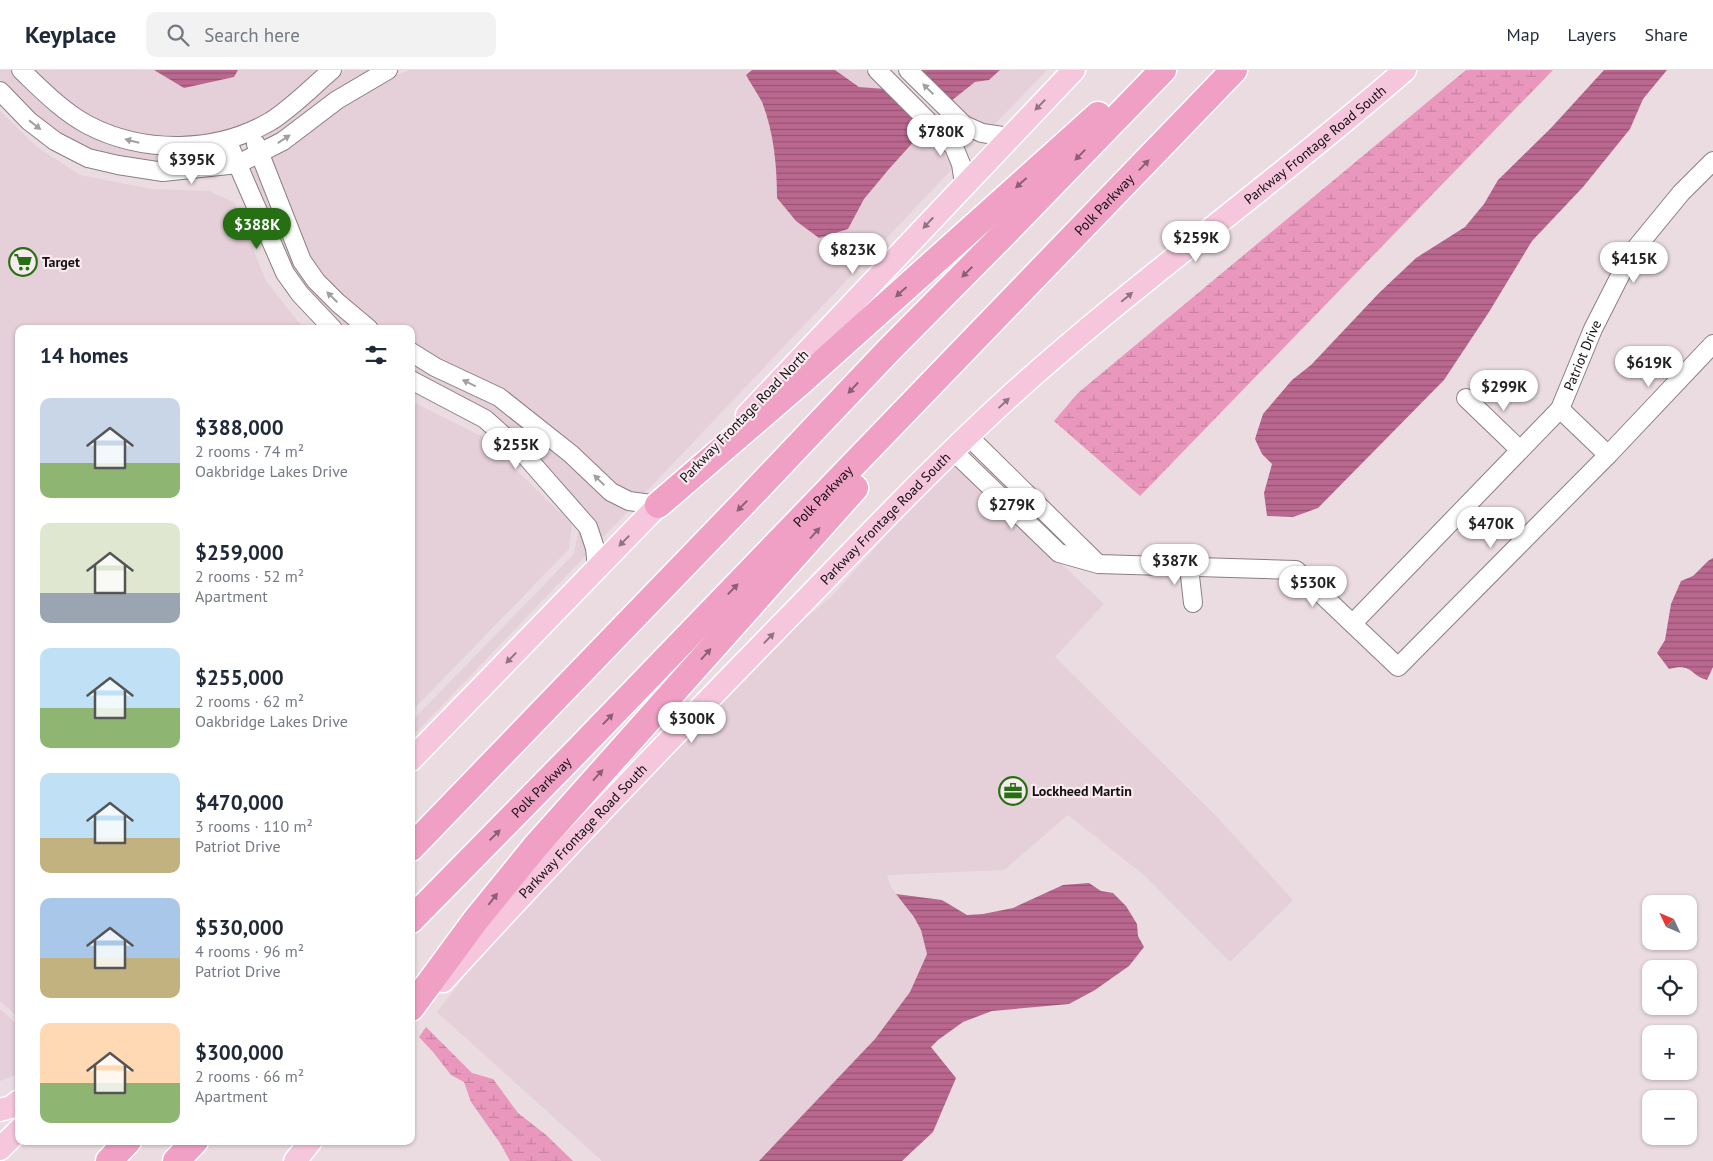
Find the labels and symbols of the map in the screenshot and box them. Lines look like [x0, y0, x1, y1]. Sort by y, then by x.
street label: Parkway Frontage Road South [1240, 81, 1390, 208]
one-way arrow [922, 83, 934, 95]
one-way arrow [1034, 99, 1046, 111]
pin: $780K [906, 114, 976, 157]
one-way arrow [28, 120, 41, 130]
one-way arrow [278, 134, 291, 144]
one-way arrow [124, 137, 139, 145]
pin: $395K [157, 142, 227, 185]
one-way arrow [1074, 149, 1086, 161]
one-way arrow [1137, 159, 1149, 171]
street label: Polk Parkway [1070, 170, 1138, 239]
one-way arrow [1015, 177, 1027, 189]
pin: $388K [222, 208, 292, 250]
one-way arrow [922, 216, 934, 228]
pin: $259K [1161, 220, 1231, 263]
pin: $823K [818, 232, 888, 275]
pin: $415K [1599, 242, 1669, 284]
supermarket icon: Target [8, 247, 38, 277]
place label: Target [42, 253, 80, 271]
one-way arrow [961, 266, 973, 278]
one-way arrow [895, 286, 907, 298]
one-way arrow [326, 291, 338, 303]
one-way arrow [1120, 291, 1133, 302]
street label: Patriot Drive [1560, 317, 1605, 393]
street label: Parkway Frontage Road North [676, 346, 812, 486]
pin: $619K [1614, 346, 1684, 388]
pin: $299K [1469, 370, 1539, 412]
one-way arrow [462, 379, 477, 387]
one-way arrow [847, 382, 859, 394]
one-way arrow [997, 397, 1009, 409]
pin: $255K [481, 428, 551, 470]
street label: Parkway Frontage Road South [816, 449, 954, 588]
street label: Polk Parkway [789, 461, 857, 531]
one-way arrow [593, 474, 605, 486]
pin: $279K [977, 488, 1047, 530]
one-way arrow [736, 500, 748, 512]
pin: $470K [1456, 506, 1526, 549]
one-way arrow [809, 528, 821, 540]
one-way arrow [618, 534, 630, 546]
pin: $387K [1140, 544, 1210, 586]
pin: $530K [1278, 566, 1348, 608]
one-way arrow [727, 584, 739, 596]
one-way arrow [762, 632, 774, 644]
one-way arrow [701, 648, 712, 661]
one-way arrow [506, 651, 518, 663]
pin: $300K [657, 702, 727, 744]
one-way arrow [602, 713, 614, 725]
street label: Polk Parkway [507, 753, 576, 822]
street label: Parkway Frontage Road South [515, 760, 651, 902]
one-way arrow [592, 770, 604, 782]
office icon: Lockheed Martin [998, 776, 1028, 806]
place label: Lockheed Martin [1032, 782, 1132, 800]
one-way arrow [488, 829, 500, 841]
one-way arrow [487, 893, 498, 906]
north arrow [1642, 895, 1698, 950]

